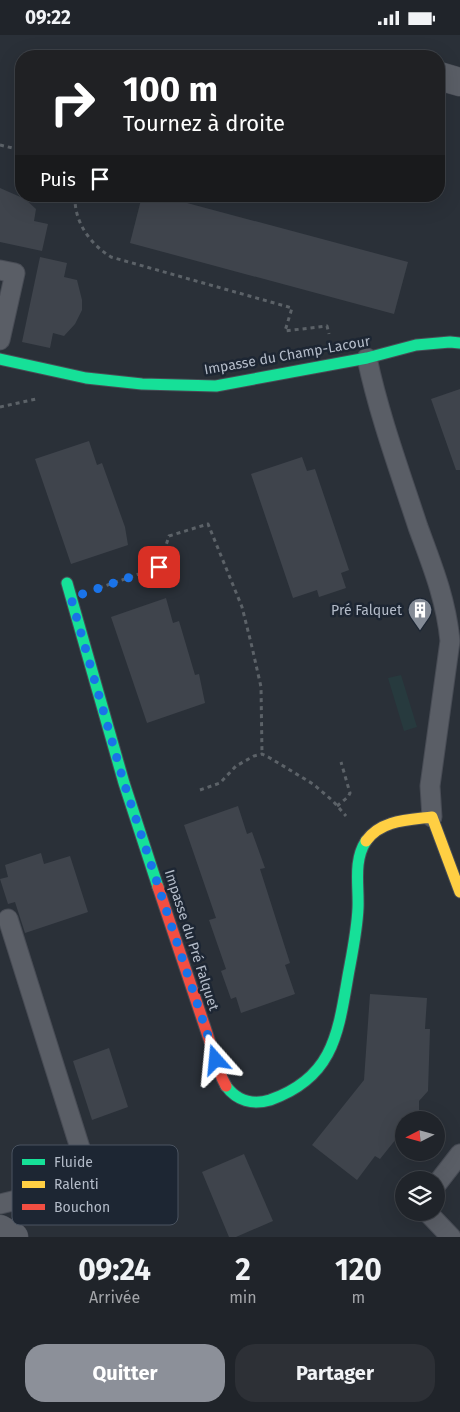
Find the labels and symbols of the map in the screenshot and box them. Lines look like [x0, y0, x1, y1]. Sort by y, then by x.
street label: Impasse du Champ-Lacour [203, 332, 372, 378]
pin [138, 546, 180, 588]
building icon: Pré Falquet [407, 597, 433, 631]
place label: Pré Falquet [331, 602, 403, 619]
street label: Impasse du Pré Falquet [161, 868, 223, 1014]
position arrow [189, 1033, 241, 1085]
north arrow [395, 1111, 445, 1161]
legend [12, 1145, 178, 1225]
text: Fluide [54, 1154, 93, 1171]
text: Ralenti [54, 1176, 99, 1193]
text: Bouchon [54, 1199, 110, 1216]

